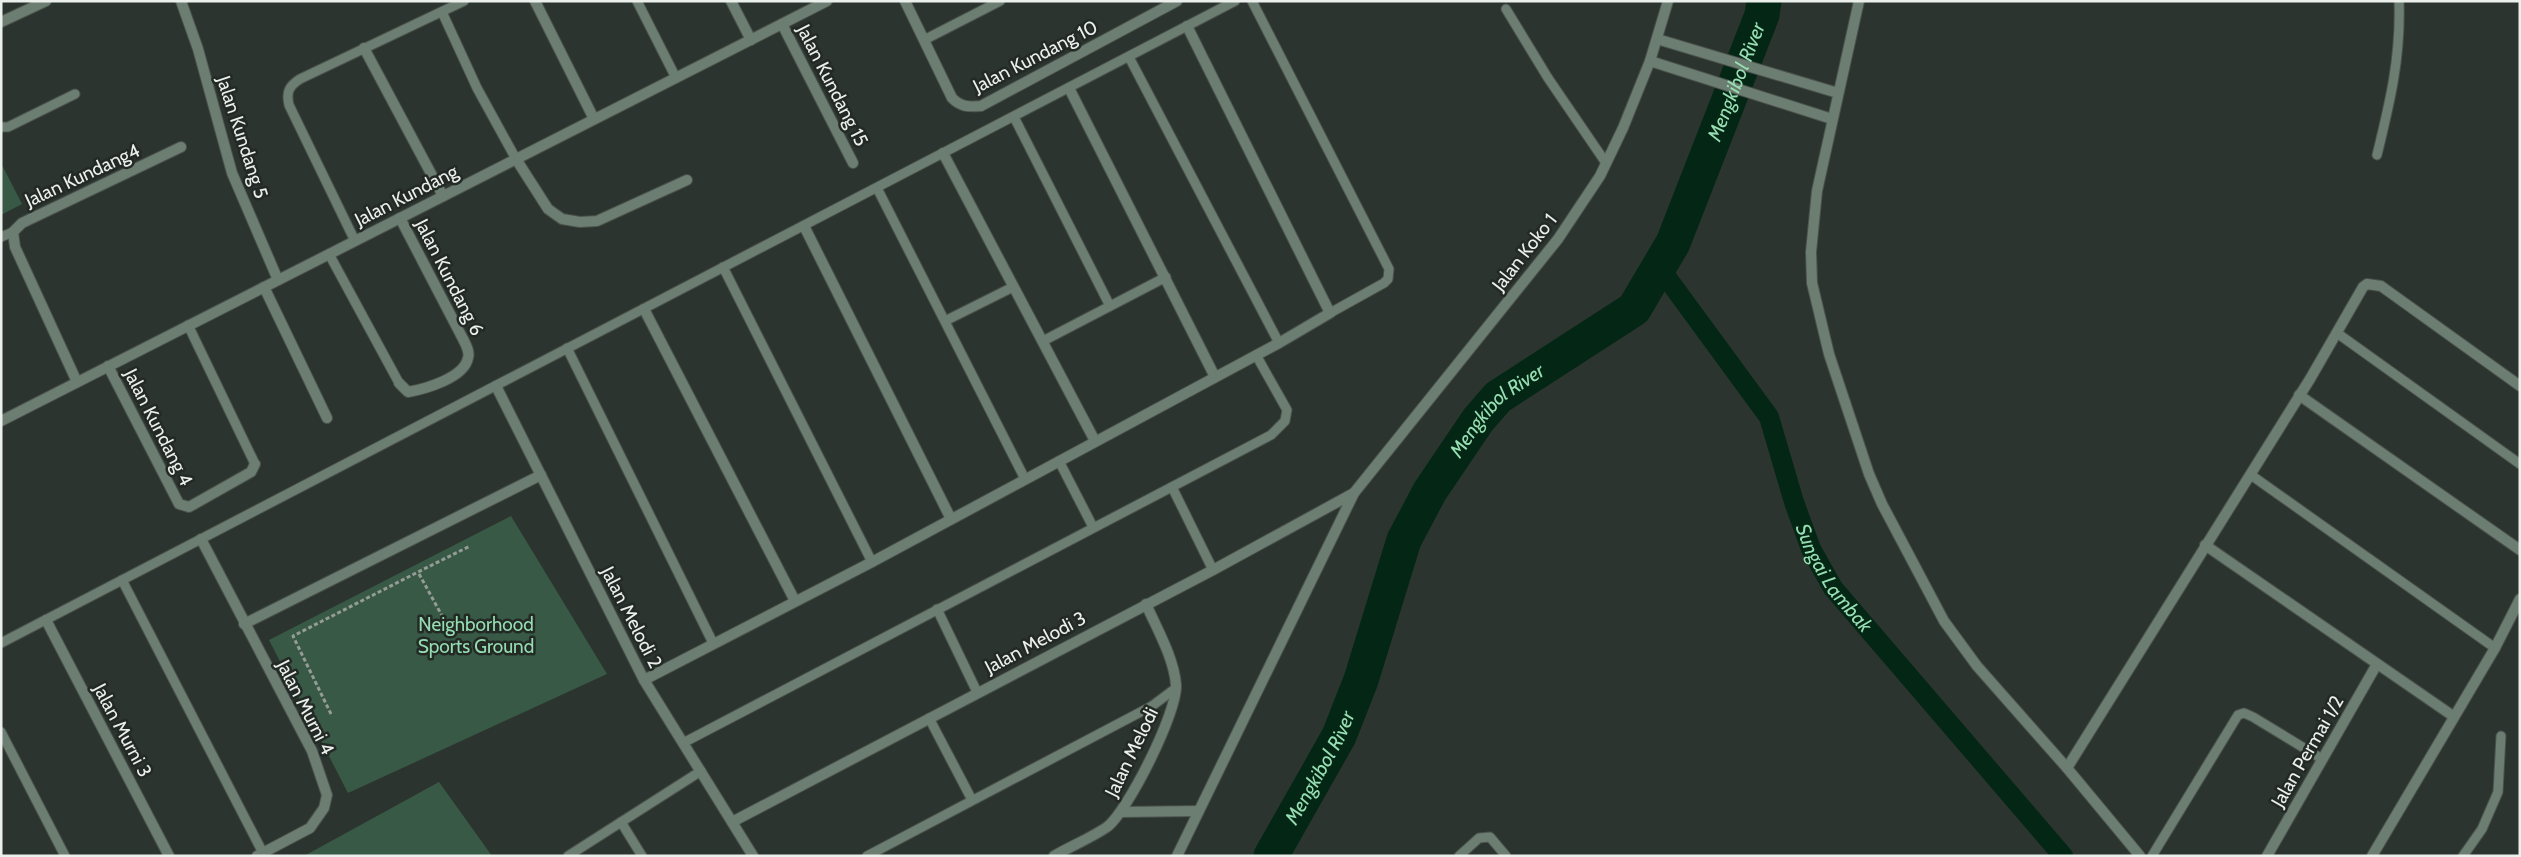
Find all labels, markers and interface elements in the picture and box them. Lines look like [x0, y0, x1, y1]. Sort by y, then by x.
street label: Jalan Kundang 10 [968, 15, 1101, 98]
water label: Mengkibol River [1702, 18, 1770, 145]
street label: Jalan Kundang 15 [792, 20, 873, 150]
street label: Jalan Kundang 5 [212, 72, 273, 201]
street label: Jalan Kundang4 [20, 139, 143, 212]
street label: Jalan Kundang [350, 159, 462, 232]
street label: Jalan Koko 1 [1486, 209, 1562, 296]
street label: Jalan Kundang 6 [410, 214, 489, 339]
water label: Mengkibol River [1444, 358, 1549, 463]
street label: Jalan Kundang 4 [119, 364, 198, 490]
water label: Sungai Lambak [1791, 520, 1878, 638]
street label: Jalan Melodi 2 [596, 562, 667, 672]
street label: Jalan Melodi 3 [980, 606, 1090, 679]
park label: Neighborhood Sports Ground [418, 613, 534, 658]
street label: Jalan Murni 4 [271, 655, 339, 759]
street label: Jalan Murni 3 [88, 679, 157, 781]
street label: Jalan Permai 1/2 [2266, 691, 2349, 812]
street label: Jalan Melodi [1099, 704, 1163, 802]
water label: Mengkibol River [1279, 707, 1360, 829]

